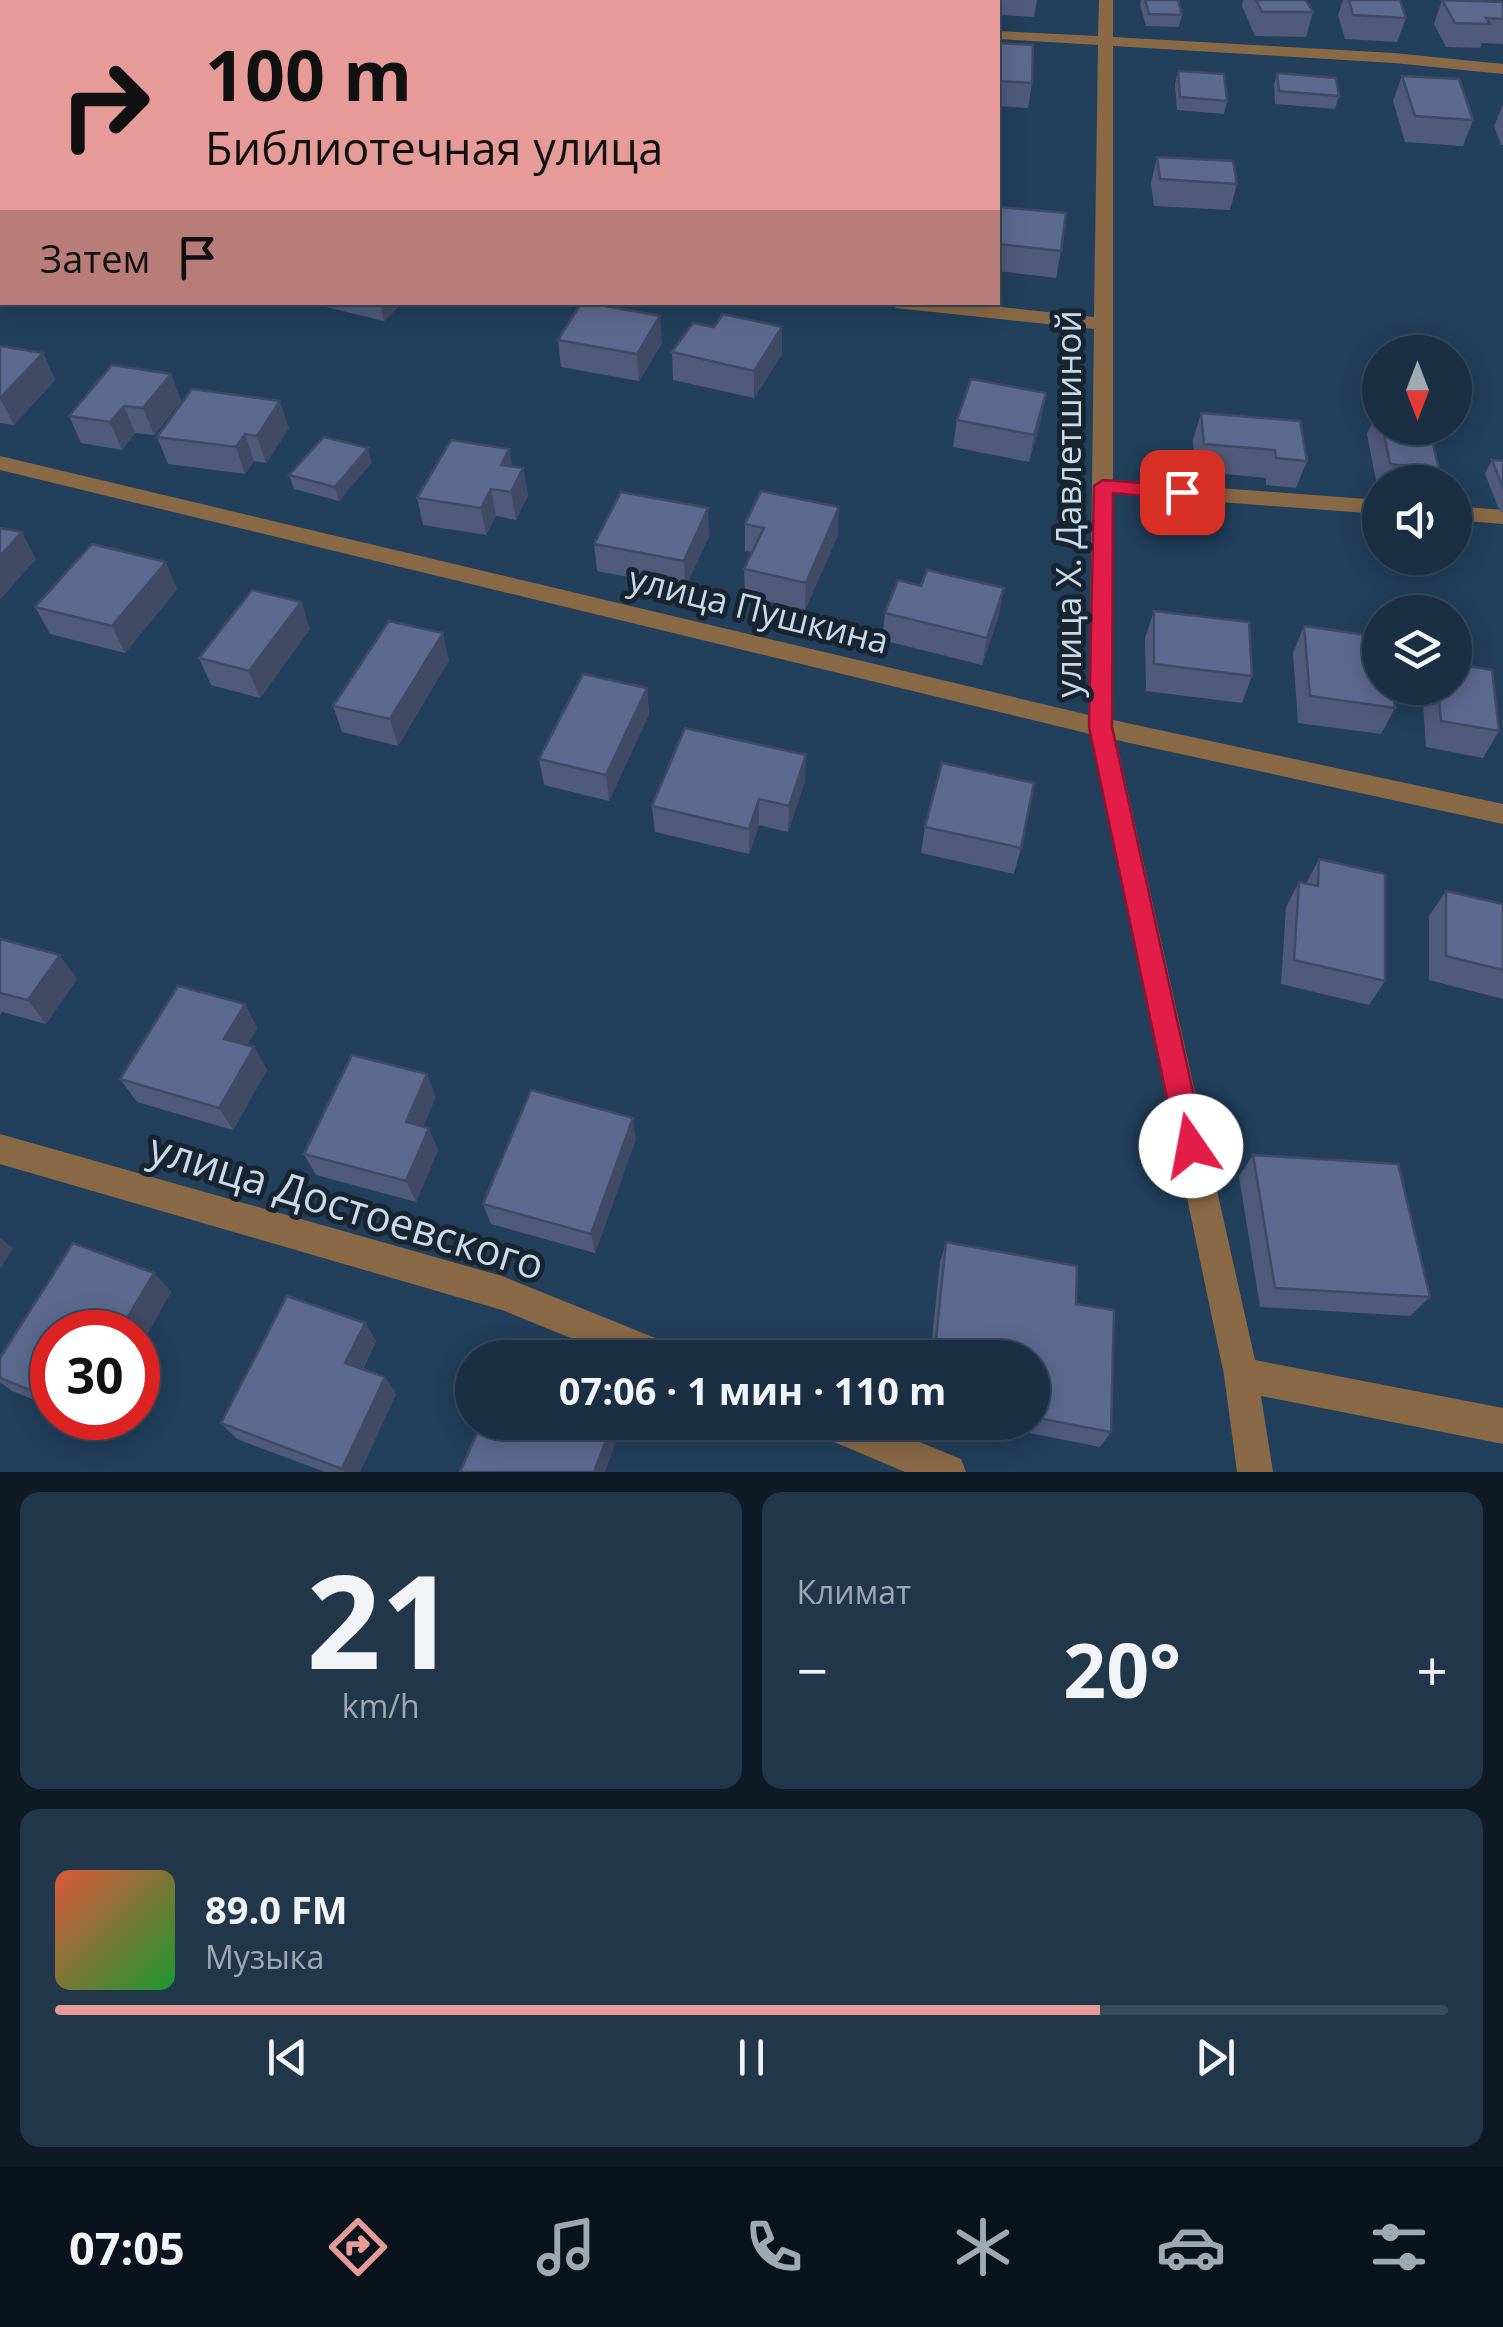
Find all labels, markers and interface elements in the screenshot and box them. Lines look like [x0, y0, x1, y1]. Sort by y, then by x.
text: 100 m [205, 26, 412, 122]
icon: right [40, 40, 170, 170]
text: Библиотечная улица [205, 117, 663, 178]
icon: arrive [170, 230, 225, 285]
text: Затем [40, 232, 150, 284]
street label: улица Х. Давлетшиной [1044, 310, 1091, 698]
north arrow [1362, 335, 1472, 445]
map controls [1362, 335, 1472, 705]
pin [1140, 450, 1225, 535]
icon: arrive [1155, 465, 1210, 520]
button: sound [1362, 465, 1472, 575]
street label: улица Пушкина [624, 554, 894, 664]
button: layers [1362, 595, 1472, 705]
position arrow [1139, 1094, 1243, 1198]
street label: улица Достоевского [143, 1118, 551, 1292]
speed limit sign: 30 [30, 1310, 160, 1440]
text: 07:06 · 1 мин · 110 m [559, 1364, 946, 1416]
text: 21 [306, 1530, 455, 1707]
text: Климат [797, 1570, 911, 1613]
text: 20° [1063, 1618, 1181, 1720]
text: − [797, 1632, 828, 1707]
text: + [1417, 1632, 1448, 1707]
text: km/h [342, 1684, 420, 1727]
text: 89.0 FM [205, 1883, 348, 1935]
text: Музыка [205, 1935, 324, 1978]
icon: previous [260, 2030, 315, 2085]
icon: pause [724, 2030, 779, 2085]
icon: next [1188, 2030, 1243, 2085]
icon: directions [323, 2212, 393, 2282]
icon: music [531, 2212, 601, 2282]
icon: phone [739, 2212, 809, 2282]
icon: climate [948, 2212, 1018, 2282]
icon: car [1156, 2212, 1226, 2282]
icon: filters [1364, 2212, 1434, 2282]
text: 07:05 [69, 2217, 185, 2278]

